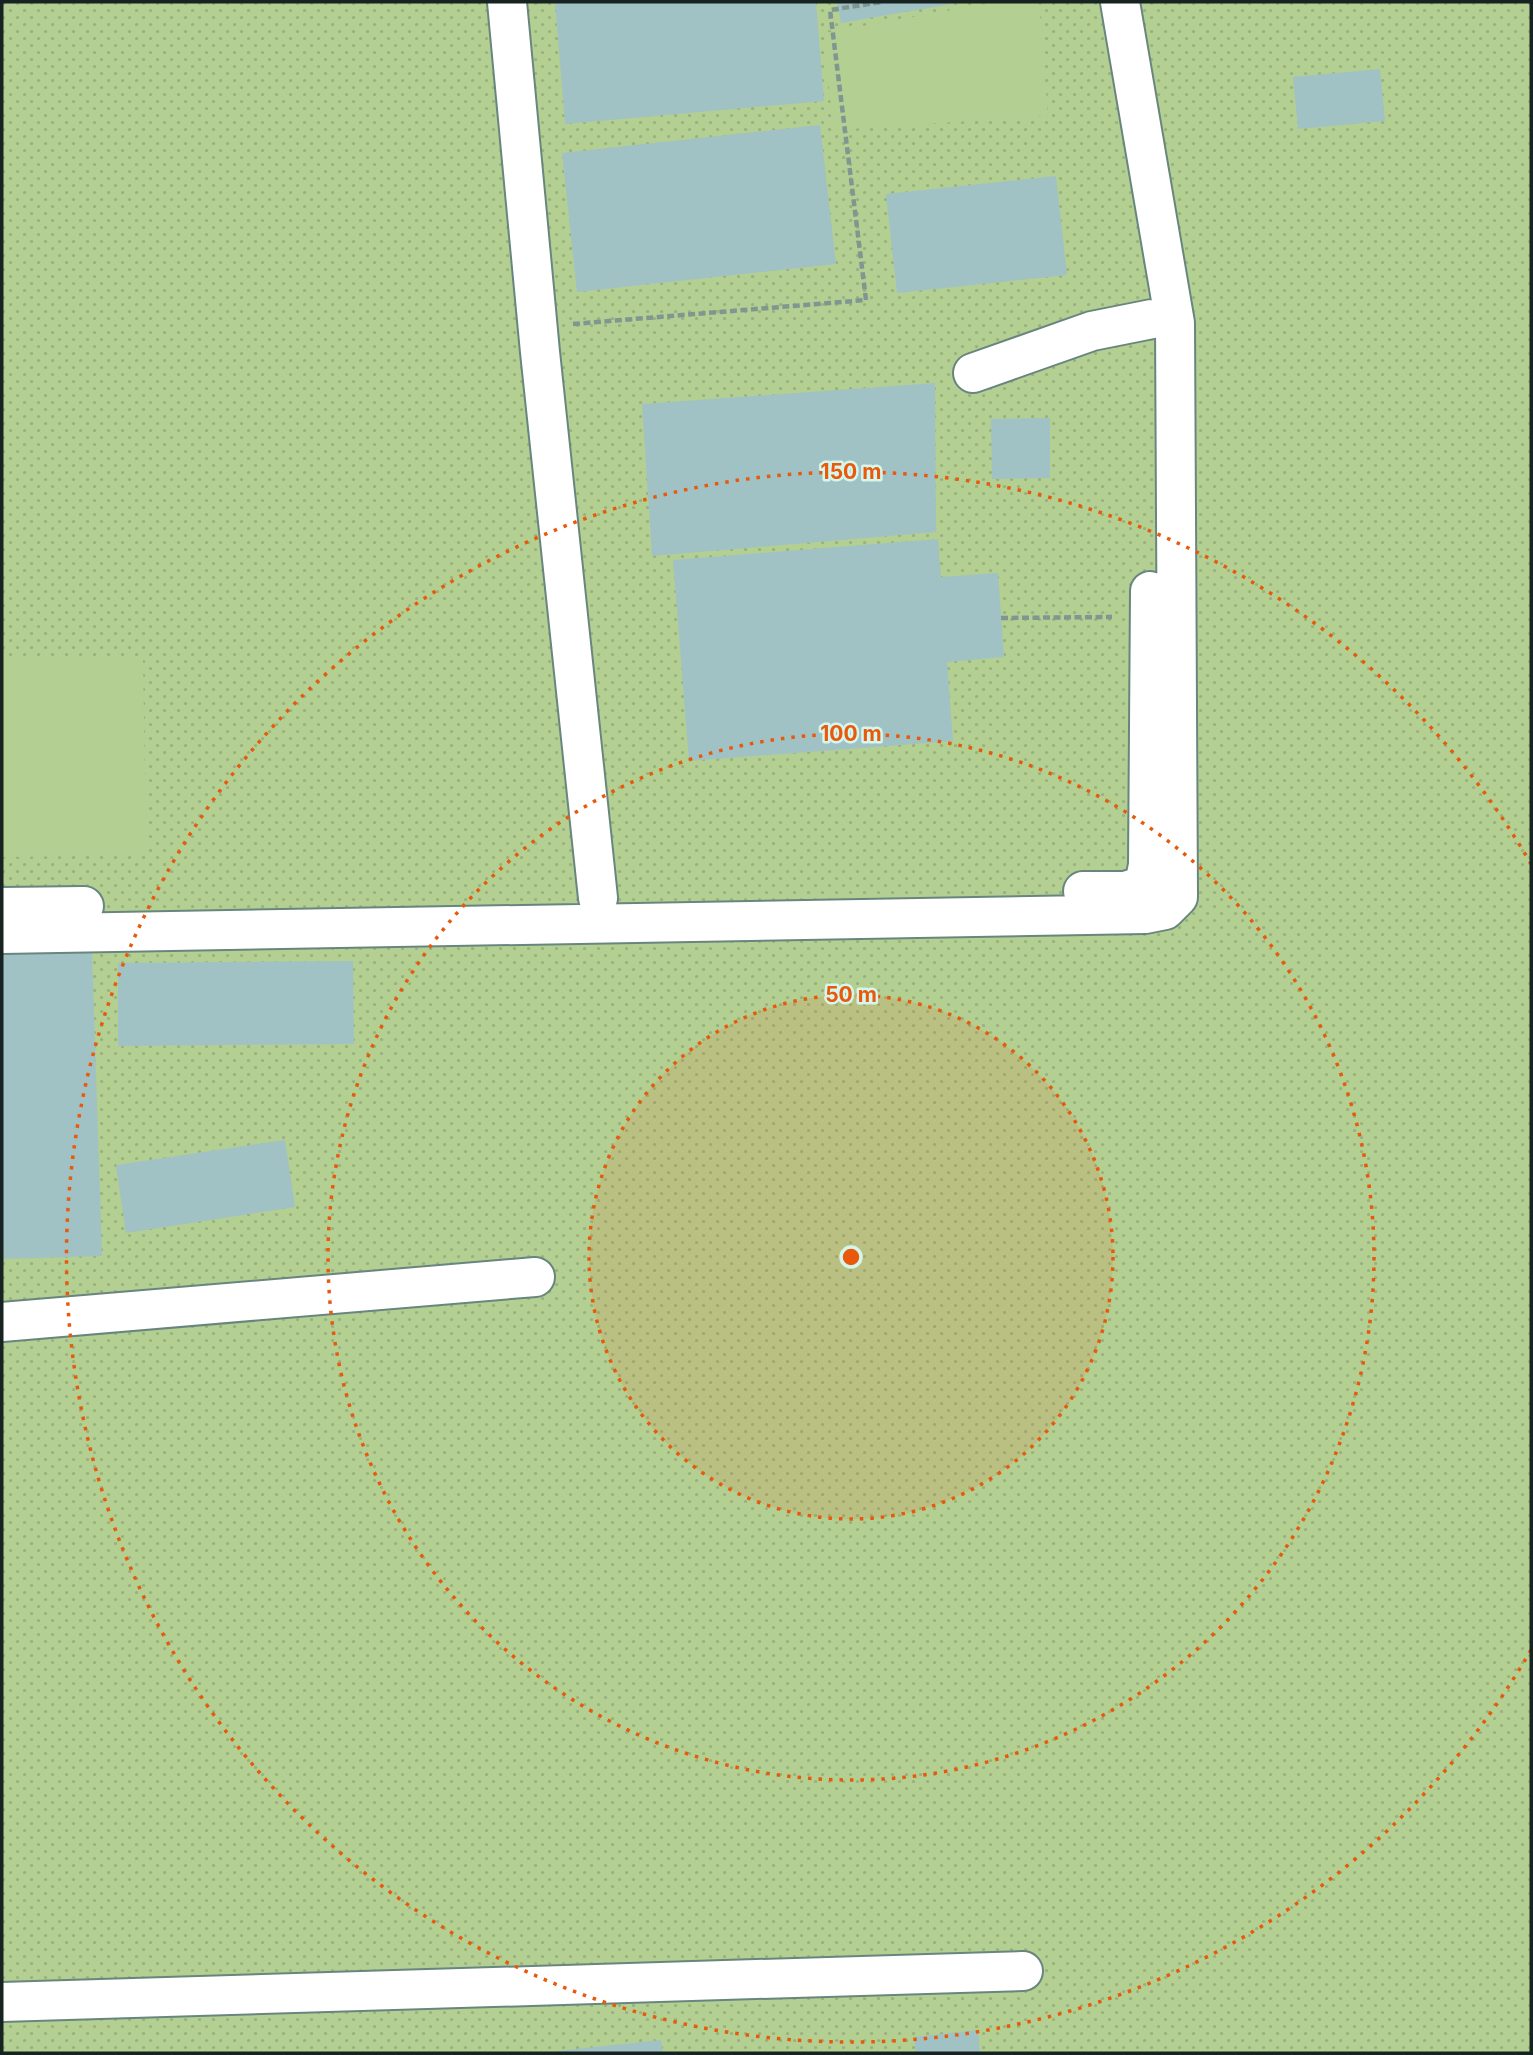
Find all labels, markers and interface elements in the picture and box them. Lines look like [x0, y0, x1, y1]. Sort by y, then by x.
text: 150 m [821, 459, 881, 484]
text: 100 m [820, 721, 882, 746]
text: 50 m [825, 982, 877, 1007]
centre of rings [839, 1245, 863, 1269]

